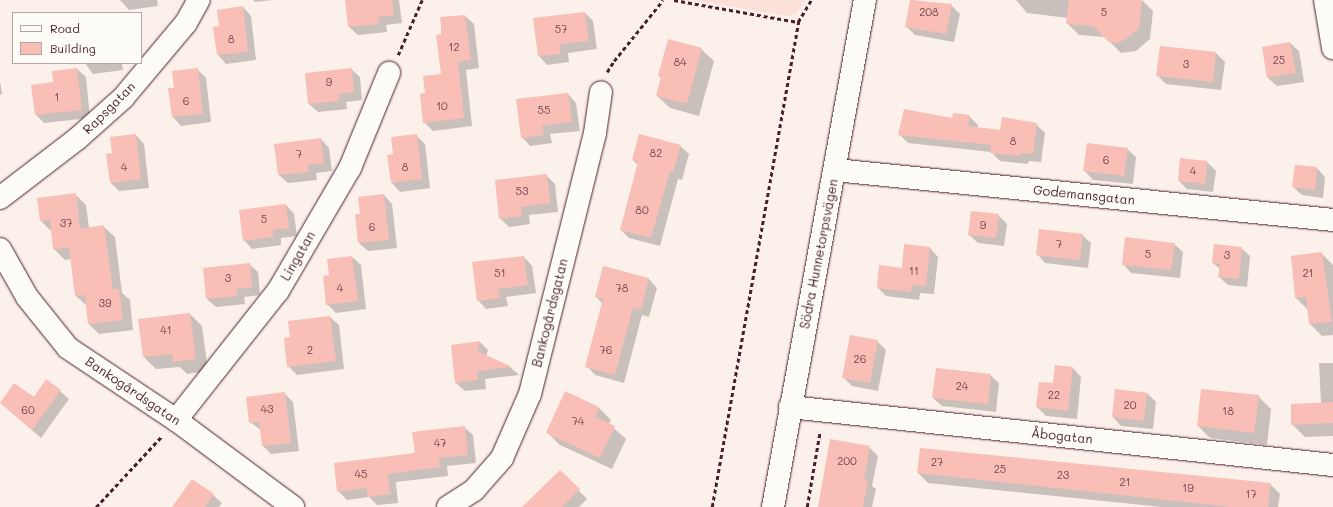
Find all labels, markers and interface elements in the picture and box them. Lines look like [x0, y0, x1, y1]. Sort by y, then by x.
house number: 208 [919, 5, 939, 19]
house number: 5 [1101, 5, 1107, 19]
legend [12, 12, 142, 64]
text: Road [50, 20, 80, 36]
house number: 57 [555, 22, 567, 36]
house number: 8 [228, 32, 234, 46]
text: Building [50, 40, 96, 56]
house number: 12 [448, 40, 460, 54]
house number: 25 [1273, 53, 1285, 67]
house number: 84 [673, 55, 687, 69]
house number: 3 [1183, 57, 1189, 71]
house number: 9 [326, 75, 332, 89]
street label: Rapsgatan [80, 79, 138, 137]
house number: 1 [55, 90, 59, 104]
house number: 6 [183, 94, 189, 108]
house number: 10 [436, 99, 448, 113]
house number: 55 [538, 103, 550, 117]
house number: 8 [1010, 134, 1016, 148]
house number: 82 [650, 146, 662, 160]
house number: 7 [296, 147, 302, 161]
house number: 6 [1103, 153, 1109, 167]
house number: 4 [121, 160, 127, 174]
house number: 8 [402, 160, 408, 174]
house number: 4 [1190, 164, 1196, 178]
street label: Södra Hunnetorpsvägen [797, 178, 841, 330]
street label: Godemansgatan [1032, 182, 1136, 208]
house number: 53 [516, 184, 528, 198]
house number: 80 [635, 203, 649, 217]
house number: 5 [261, 212, 267, 226]
house number: 37 [60, 216, 72, 230]
house number: 9 [980, 218, 986, 232]
house number: 6 [369, 220, 375, 234]
street label: Lingatan [278, 228, 318, 284]
house number: 7 [1056, 237, 1062, 251]
house number: 5 [1145, 247, 1151, 261]
house number: 3 [1224, 248, 1230, 262]
street label: Bankogårdsgatan [529, 257, 571, 369]
house number: 11 [909, 264, 919, 278]
house number: 51 [494, 266, 506, 280]
house number: 21 [1302, 266, 1314, 280]
house number: 3 [225, 271, 231, 285]
house number: 4 [337, 281, 343, 295]
house number: 78 [616, 281, 628, 295]
house number: 39 [99, 296, 111, 310]
house number: 41 [160, 323, 172, 337]
house number: 2 [307, 343, 313, 357]
house number: 76 [600, 343, 612, 357]
house number: 26 [854, 352, 866, 366]
street label: Bankogårdsgatan [82, 353, 184, 429]
house number: 24 [956, 379, 968, 393]
house number: 22 [1048, 388, 1060, 402]
house number: 20 [1124, 398, 1136, 412]
house number: 43 [261, 402, 273, 416]
house number: 60 [21, 403, 35, 417]
house number: 18 [1222, 404, 1234, 418]
house number: 74 [572, 414, 584, 428]
street label: Åbogatan [1031, 425, 1093, 447]
house number: 47 [434, 436, 446, 450]
house number: 200 [837, 454, 857, 468]
house number: 27 [931, 455, 943, 469]
house number: 25 [994, 462, 1006, 476]
house number: 45 [355, 467, 367, 481]
house number: 23 [1057, 468, 1069, 482]
house number: 21 [1119, 475, 1131, 489]
house number: 19 [1182, 481, 1194, 495]
house number: 17 [1245, 487, 1257, 501]

